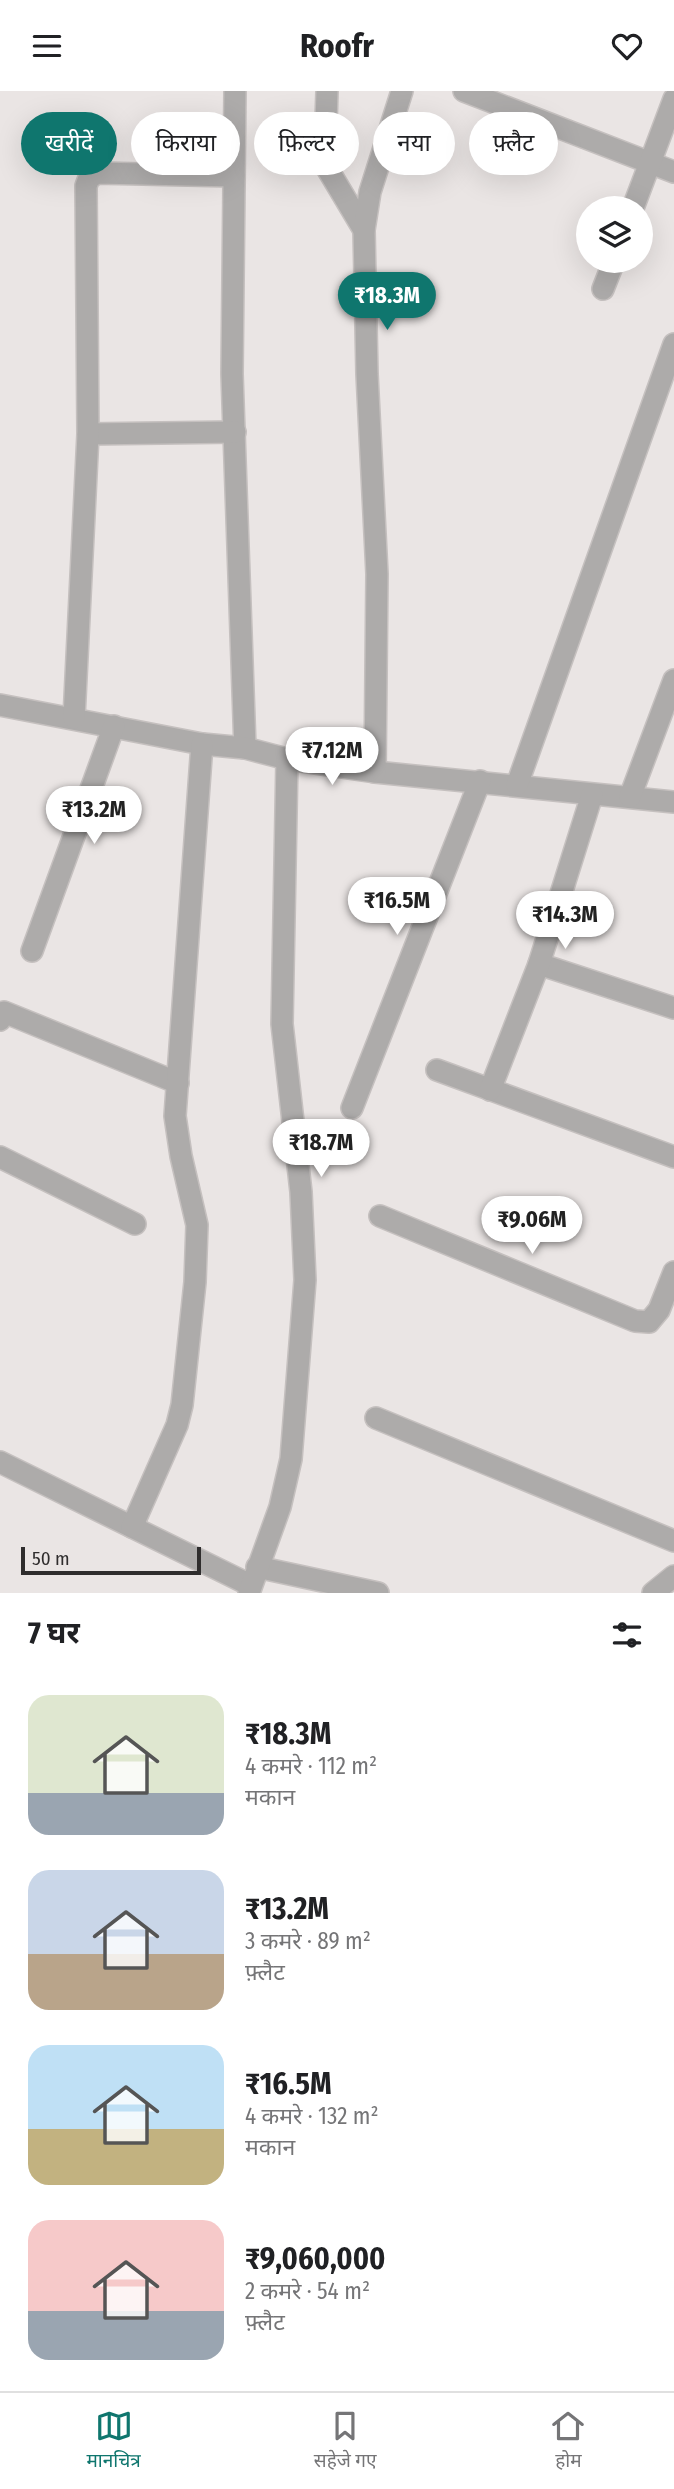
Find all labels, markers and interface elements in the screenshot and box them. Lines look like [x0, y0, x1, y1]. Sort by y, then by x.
icon: menu [28, 27, 66, 65]
text: Roofr [300, 27, 374, 65]
icon: heart [608, 27, 646, 65]
chip: खरीदें [21, 112, 117, 175]
chip: किराया [131, 112, 240, 175]
chip: फ़िल्टर [254, 112, 359, 175]
chip: नया [373, 112, 455, 175]
chip: फ़्लैट [469, 112, 558, 175]
map controls [576, 196, 653, 273]
button: layers [576, 196, 653, 273]
pin: ₹18.3M [330, 273, 444, 332]
text: ₹18.3M [354, 281, 420, 309]
pin: ₹7.12M [275, 727, 389, 787]
text: ₹7.12M [302, 736, 362, 764]
pin: ₹13.2M [37, 787, 151, 846]
text: ₹13.2M [62, 795, 126, 823]
pin: ₹16.5M [340, 877, 454, 937]
text: ₹16.5M [364, 886, 430, 914]
pin: ₹14.3M [508, 891, 622, 951]
text: ₹14.3M [532, 900, 598, 928]
pin: ₹18.7M [264, 1119, 378, 1179]
text: ₹18.7M [289, 1128, 353, 1156]
pin: ₹9.06M [475, 1197, 589, 1256]
text: ₹9.06M [497, 1205, 567, 1233]
scale bar [21, 1544, 201, 1576]
text: 50 m [32, 1547, 70, 1570]
text: 7 घर [28, 1615, 80, 1651]
icon: filters [608, 1616, 646, 1654]
text: ₹18.3M [245, 1716, 331, 1752]
icon: home [84, 1723, 168, 1807]
text: 4 कमरे · 112 m² [245, 1752, 377, 1780]
text: मकान [245, 1783, 295, 1811]
text: ₹13.2M [245, 1891, 329, 1927]
icon: home [84, 1898, 168, 1982]
text: 3 कमरे · 89 m² [245, 1927, 371, 1955]
text: फ़्लैट [245, 1958, 285, 1986]
text: ₹16.5M [245, 2066, 332, 2102]
icon: home [84, 2073, 168, 2157]
text: 4 कमरे · 132 m² [245, 2102, 379, 2130]
text: मकान [245, 2133, 295, 2161]
text: ₹9,060,000 [245, 2241, 386, 2277]
icon: home [84, 2248, 168, 2332]
text: 2 कमरे · 54 m² [245, 2277, 370, 2305]
text: फ़्लैट [245, 2308, 285, 2336]
tab: मानचित्र [86, 2407, 141, 2475]
tab: सहेजे गए [314, 2407, 376, 2475]
tab: होम [549, 2407, 587, 2475]

